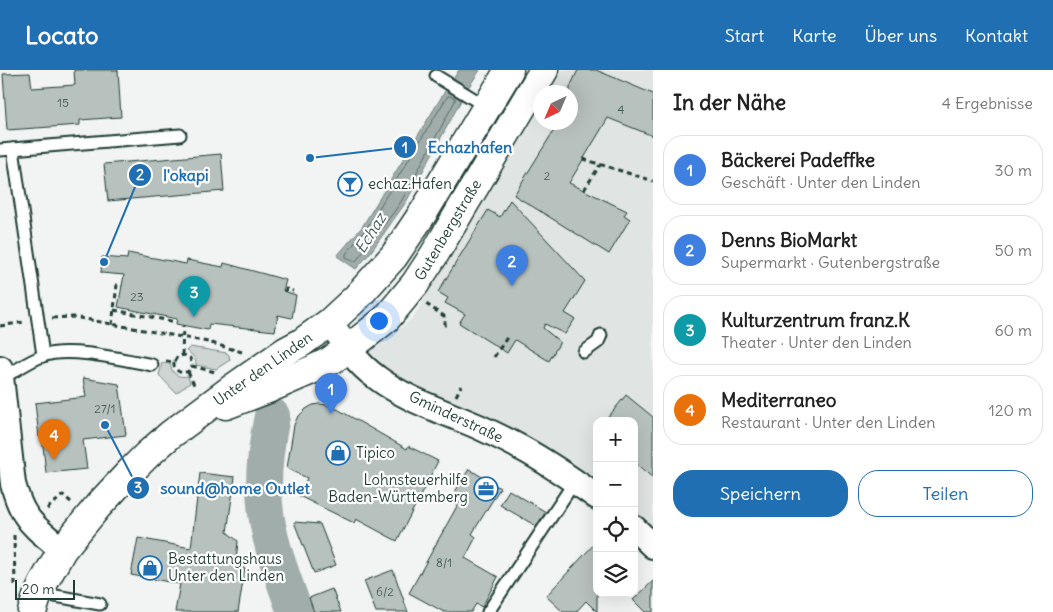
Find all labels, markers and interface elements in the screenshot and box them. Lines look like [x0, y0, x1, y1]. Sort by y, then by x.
text: Locato [25, 20, 99, 50]
text: Start [725, 24, 764, 47]
text: Karte [792, 24, 837, 47]
text: Über uns [865, 24, 937, 47]
text: Kontakt [965, 24, 1028, 47]
north arrow [533, 85, 578, 130]
text: In der Nähe [673, 89, 786, 116]
text: 4 Ergebnisse [942, 93, 1033, 113]
house number: 15 [57, 95, 69, 110]
house number: 4 [618, 102, 625, 117]
callout: Echazhafen [392, 132, 522, 163]
text: Echazhafen [428, 137, 512, 157]
text: 1 [402, 138, 408, 157]
text: Bäckerei Padeffke [721, 148, 875, 172]
callout: l'okapi [128, 160, 218, 191]
text: 1 [687, 160, 693, 180]
text: 30 m [995, 160, 1032, 180]
text: 2 [136, 165, 144, 184]
text: l'okapi [163, 165, 209, 186]
house number: 2 [544, 168, 551, 183]
bar icon: echaz.Hafen [337, 171, 363, 197]
text: Geschäft · Unter den Linden [721, 172, 921, 192]
place label: echaz.Hafen [368, 174, 452, 193]
street label: Gutenbergstraße [410, 176, 485, 284]
water label: Echaz [350, 208, 391, 257]
text: Denns BioMarkt [721, 228, 857, 252]
text: 2 [686, 240, 694, 260]
text: 50 m [994, 240, 1032, 260]
pin: 2 [496, 245, 528, 286]
text: Supermarkt · Gutenbergstraße [721, 252, 940, 272]
pin: 3 [178, 276, 210, 317]
house number: 23 [130, 289, 144, 304]
your location [366, 308, 392, 334]
text: Kulturzentrum franz.K [721, 308, 910, 332]
text: 3 [685, 320, 695, 340]
text: 60 m [994, 320, 1032, 340]
street label: Unter den Linden [210, 327, 316, 410]
text: Theater · Unter den Linden [721, 332, 912, 352]
pin: 1 [315, 373, 347, 414]
street label: Gminderstraße [406, 386, 506, 447]
text: Mediterraneo [721, 388, 836, 412]
text: 4 [685, 400, 695, 420]
text: 120 m [989, 400, 1032, 420]
house number: 27/1 [94, 401, 116, 416]
text: Restaurant · Unter den Linden [721, 412, 936, 432]
map controls [593, 417, 638, 597]
button: + [593, 417, 638, 462]
pin: 4 [38, 419, 70, 460]
shop icon: Tipico [325, 440, 351, 466]
place label: Tipico [356, 443, 395, 462]
button: − [593, 462, 638, 507]
place label: Lohnsteuerhilfe Baden-Württemberg [328, 470, 468, 506]
button: Speichern [673, 470, 848, 517]
button: Teilen [858, 470, 1033, 517]
callout: sound@home Outlet [125, 472, 320, 503]
office icon: Lohnsteuerhilfe Baden-Württemberg [473, 476, 499, 502]
text: 3 [134, 478, 142, 497]
text: sound@home Outlet [160, 478, 310, 499]
button: locate [593, 507, 638, 552]
place label: Bestattungshaus Unter den Linden [168, 549, 284, 585]
button: layers [593, 552, 638, 597]
shop icon: Bestattungshaus Unter den Linden [137, 555, 163, 581]
house number: 8/1 [436, 555, 452, 570]
scale bar [15, 577, 75, 600]
text: 20 m [22, 580, 55, 598]
house number: 6/2 [376, 584, 394, 599]

